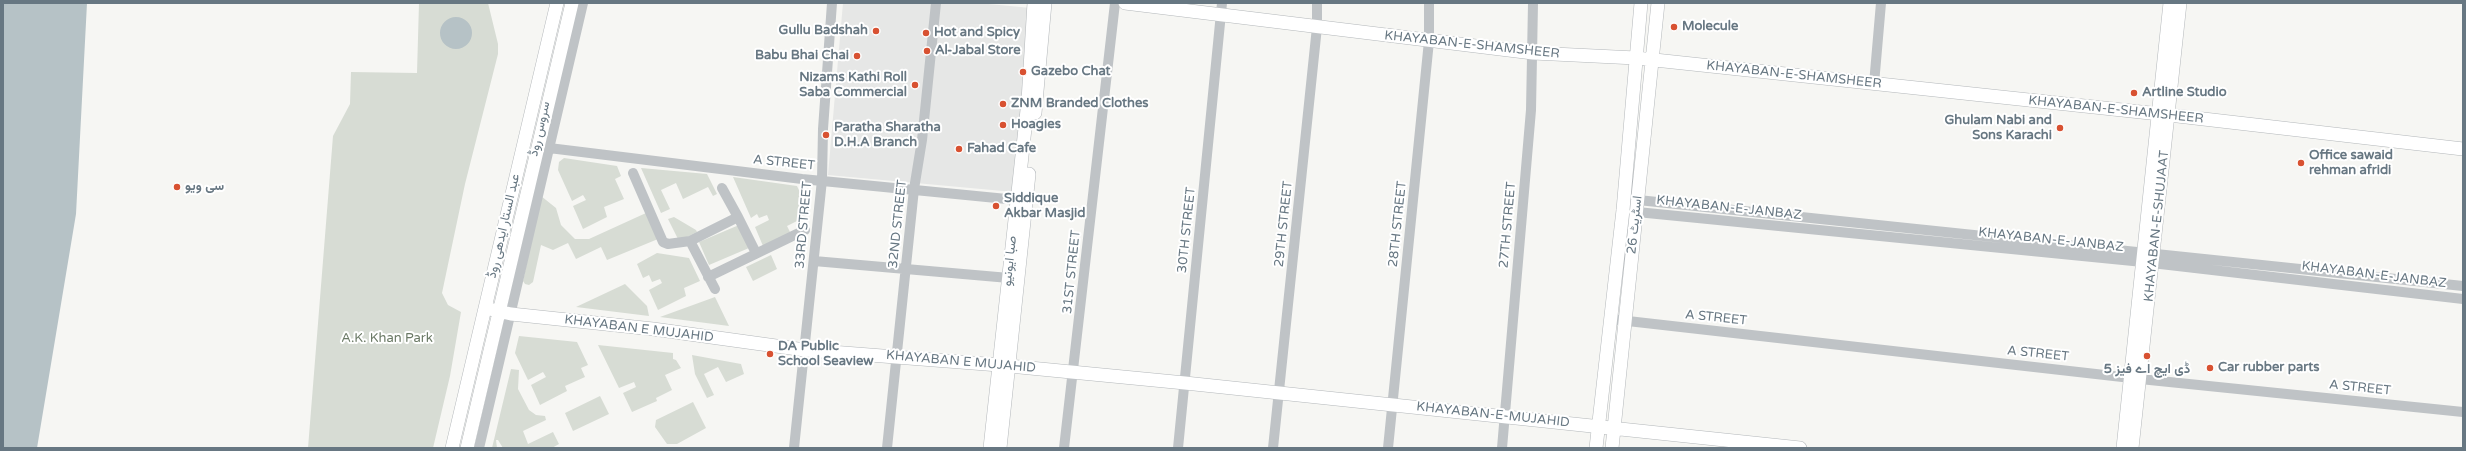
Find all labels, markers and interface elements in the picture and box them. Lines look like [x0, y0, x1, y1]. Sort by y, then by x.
place label: Molecule [1682, 19, 1738, 35]
marker: Molecule [1669, 22, 1679, 32]
place label: Gullu Badshah [779, 23, 868, 39]
place label: Hot and Spicy [934, 25, 1020, 41]
marker: Gullu Badshah [871, 26, 881, 36]
marker: Hot and Spicy [921, 28, 931, 38]
street label: KHAYABAN-E-SHAMSHEER [1384, 28, 1560, 62]
place label: Al-Jabal Store [935, 43, 1021, 59]
marker: Al-Jabal Store [922, 46, 932, 56]
place label: Babu Bhai Chai [755, 48, 849, 64]
marker: Babu Bhai Chai [852, 51, 862, 61]
street label: KHAYABAN-E-SHAMSHEER [1706, 58, 1882, 92]
place label: Gazebo Chat [1031, 64, 1111, 80]
marker: Gazebo Chat [1018, 67, 1028, 77]
place label: Nizams Kathi Roll Saba Commercial [799, 70, 907, 101]
marker: Nizams Kathi Roll Saba Commercial [910, 80, 920, 90]
place label: Artline Studio [2142, 85, 2227, 101]
marker: Artline Studio [2129, 88, 2139, 98]
street label: KHAYABAN-E-SHAMSHEER [2028, 93, 2204, 127]
place label: ZNM Branded Clothes [1011, 96, 1149, 112]
marker: ZNM Branded Clothes [998, 99, 1008, 109]
street label: سروس روڈ [526, 100, 554, 158]
place label: Ghulam Nabi and Sons Karachi [1945, 113, 2052, 144]
place label: Hoagies [1011, 117, 1061, 133]
place label: Paratha Sharatha D.H.A Branch [834, 120, 941, 151]
marker: Hoagies [998, 120, 1008, 130]
marker: Ghulam Nabi and Sons Karachi [2055, 123, 2065, 133]
marker: Paratha Sharatha D.H.A Branch [821, 130, 831, 140]
place label: Fahad Cafe [967, 141, 1036, 157]
marker: Fahad Cafe [954, 144, 964, 154]
place label: Office sawaid rehman afridi [2309, 148, 2393, 179]
street label: KHAYABAN-E-SHUJAAT [2141, 149, 2173, 303]
street label: A STREET [752, 152, 816, 174]
marker: Office sawaid rehman afridi [2296, 158, 2306, 168]
street label: عبد الستار ایدھی روڈ [484, 172, 524, 280]
place label: سی ویو [185, 179, 224, 195]
street label: 32ND STREET [886, 179, 910, 269]
street label: 29TH STREET [1272, 180, 1296, 268]
street label: 28TH STREET [1386, 180, 1410, 268]
street label: 33RD STREET [792, 181, 816, 269]
street label: 27TH STREET [1496, 181, 1520, 269]
marker: سی ویو [172, 182, 182, 192]
street label: 30TH STREET [1175, 186, 1199, 274]
place label: Siddique Akbar Masjid [1004, 191, 1085, 222]
street label: KHAYABAN-E-JANBAZ [1656, 193, 1802, 223]
street label: اسٹریٹ 26 [1624, 195, 1646, 255]
marker: Siddique Akbar Masjid [991, 201, 1001, 211]
street label: KHAYABAN-E-JANBAZ [1978, 225, 2124, 255]
street label: 31ST STREET [1060, 229, 1084, 315]
street label: صبا ایونیو [1000, 235, 1020, 287]
street label: KHAYABAN-E-JANBAZ [2301, 258, 2447, 292]
street label: A STREET [1684, 307, 1748, 329]
street label: KHAYABAN E MUJAHID [563, 312, 715, 346]
park label: A.K. Khan Park [341, 331, 433, 347]
place label: DA Public School Seaview [778, 339, 874, 370]
street label: A STREET [2006, 343, 2070, 365]
street label: KHAYABAN E MUJAHID [885, 348, 1037, 376]
marker: DA Public School Seaview [765, 349, 775, 359]
marker: 5 ڈی ایچ اے فیز [2142, 351, 2152, 361]
place label: Car rubber parts [2218, 360, 2319, 376]
place label: 5 ڈی ایچ اے فیز [2104, 362, 2190, 378]
marker: Car rubber parts [2205, 363, 2215, 373]
street label: A STREET [2328, 377, 2392, 399]
street label: KHAYABAN-E-MUJAHID [1416, 399, 1570, 431]

